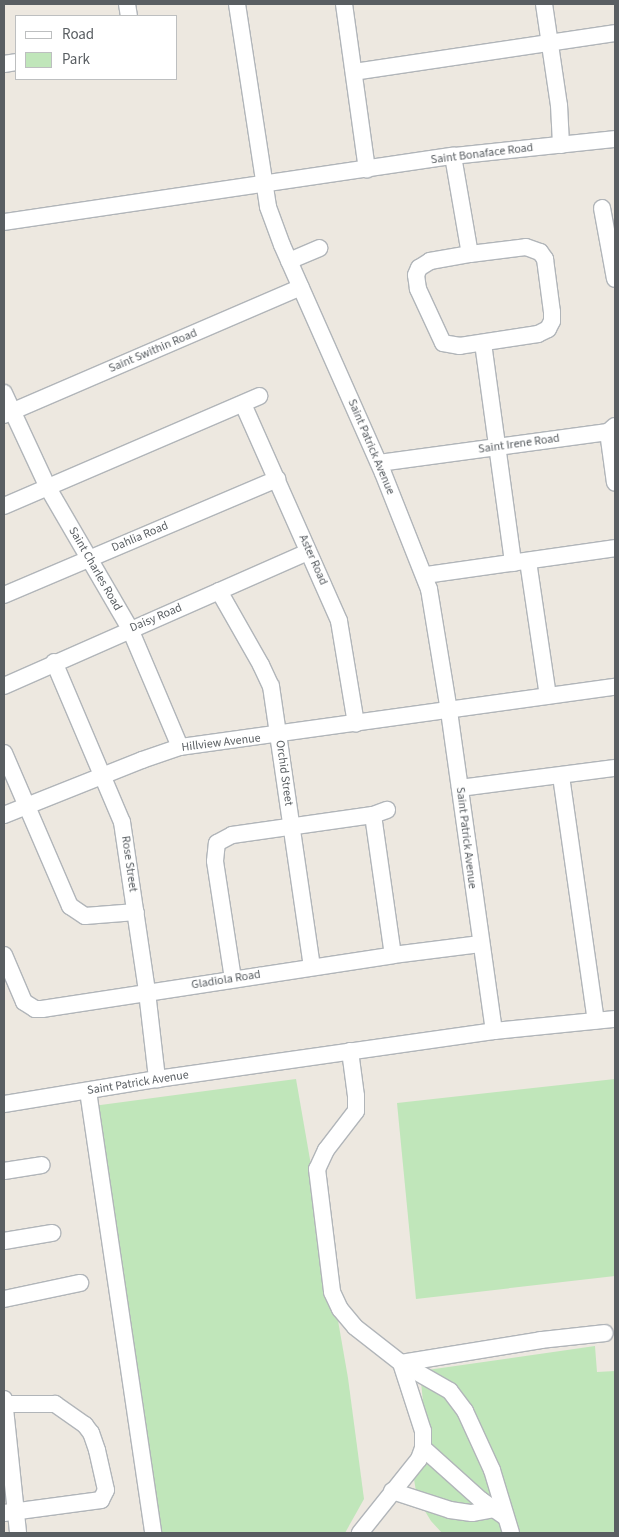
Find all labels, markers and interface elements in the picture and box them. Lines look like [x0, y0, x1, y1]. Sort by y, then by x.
legend [15, 15, 178, 80]
text: Road [62, 24, 94, 45]
text: Park [62, 49, 90, 70]
street label: Saint Bonaface Road [430, 141, 534, 167]
street label: Saint Swithin Road [107, 326, 199, 376]
street label: Saint Patrick Avenue [344, 397, 398, 497]
street label: Saint Irene Road [477, 431, 561, 457]
street label: Dahlia Road [109, 519, 171, 555]
street label: Saint Charles Road [65, 525, 125, 613]
street label: Aster Road [295, 533, 331, 587]
street label: Daisy Road [128, 601, 184, 635]
street label: Hillview Avenue [181, 731, 261, 755]
street label: Orchid Street [272, 739, 296, 807]
street label: Saint Patrick Avenue [453, 786, 479, 890]
street label: Rose Street [118, 835, 140, 893]
street label: Gladiola Road [190, 967, 262, 993]
street label: Saint Patrick Avenue [86, 1068, 190, 1098]

